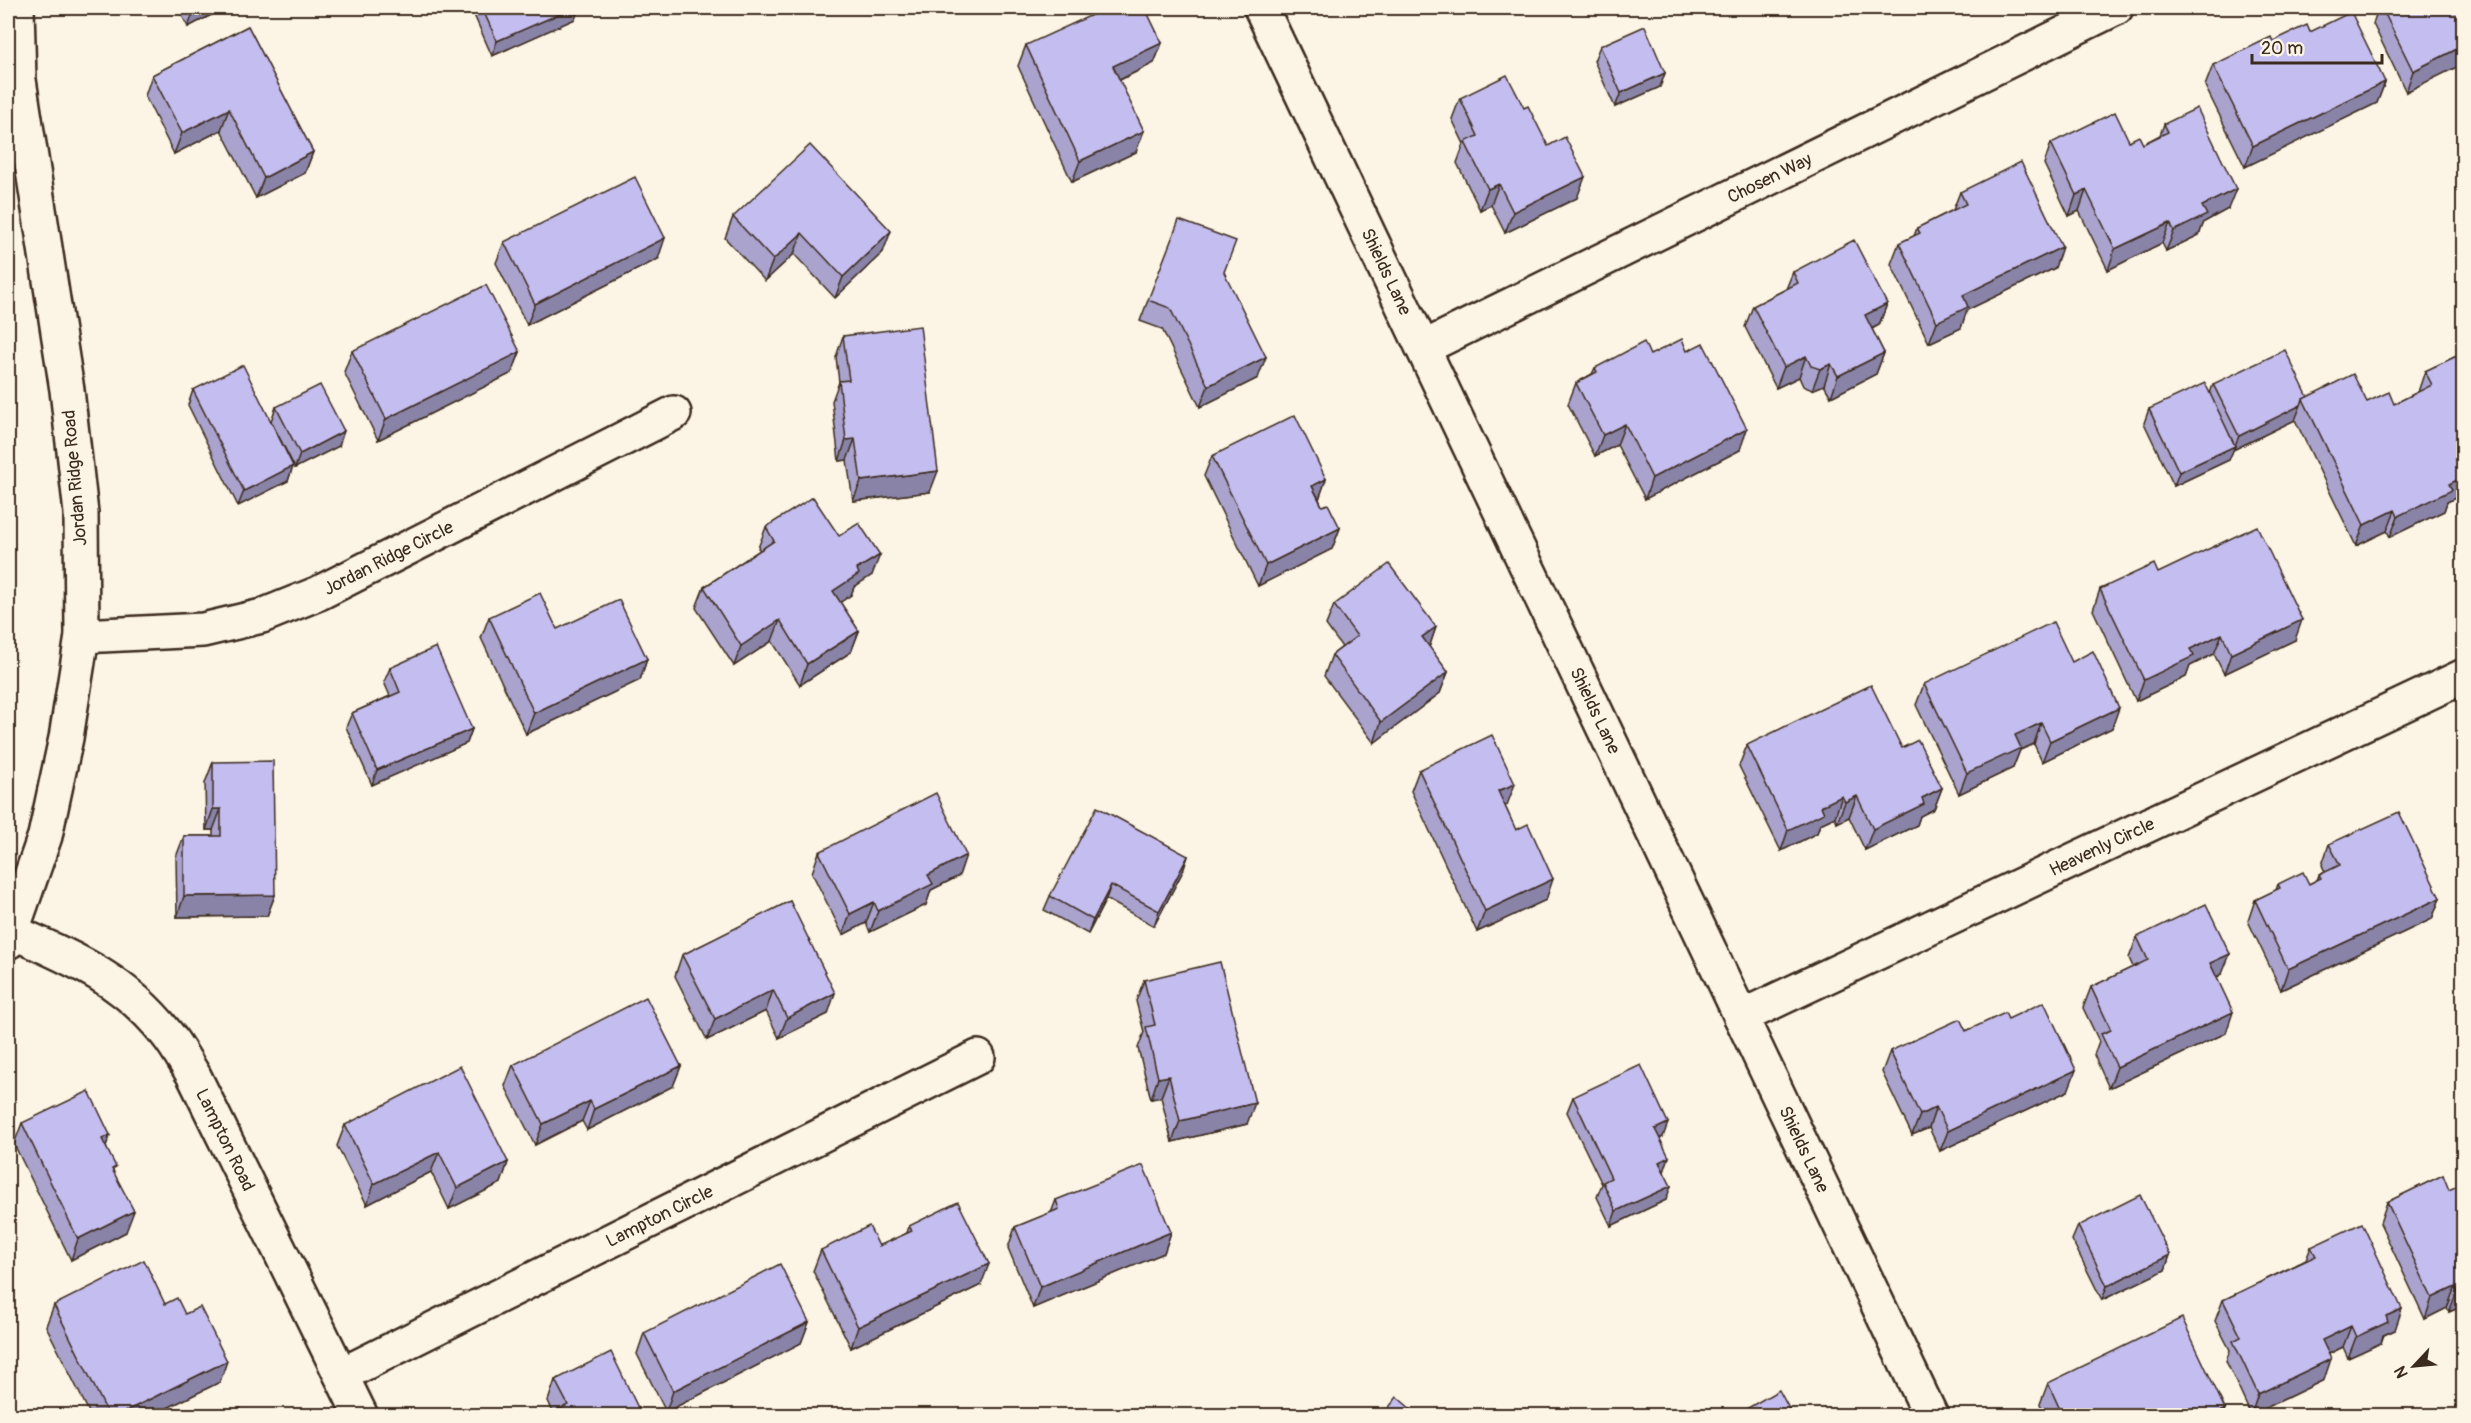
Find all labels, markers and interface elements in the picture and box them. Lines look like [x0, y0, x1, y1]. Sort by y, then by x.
scale bar [2252, 27, 2382, 65]
text: 20 m [2261, 37, 2303, 60]
street label: Chosen Way [1723, 147, 1816, 208]
street label: Shields Lane [1356, 225, 1417, 319]
street label: Jordan Ridge Road [58, 409, 92, 547]
street label: Jordan Ridge Circle [320, 515, 457, 600]
street label: Shields Lane [1565, 663, 1626, 758]
street label: Heavenly Circle [2046, 812, 2158, 881]
street label: Lampton Road [191, 1085, 260, 1195]
street label: Shields Lane [1774, 1102, 1835, 1197]
street label: Lampton Circle [602, 1180, 717, 1252]
north arrow [2384, 1336, 2444, 1396]
text: N [2390, 1363, 2413, 1381]

